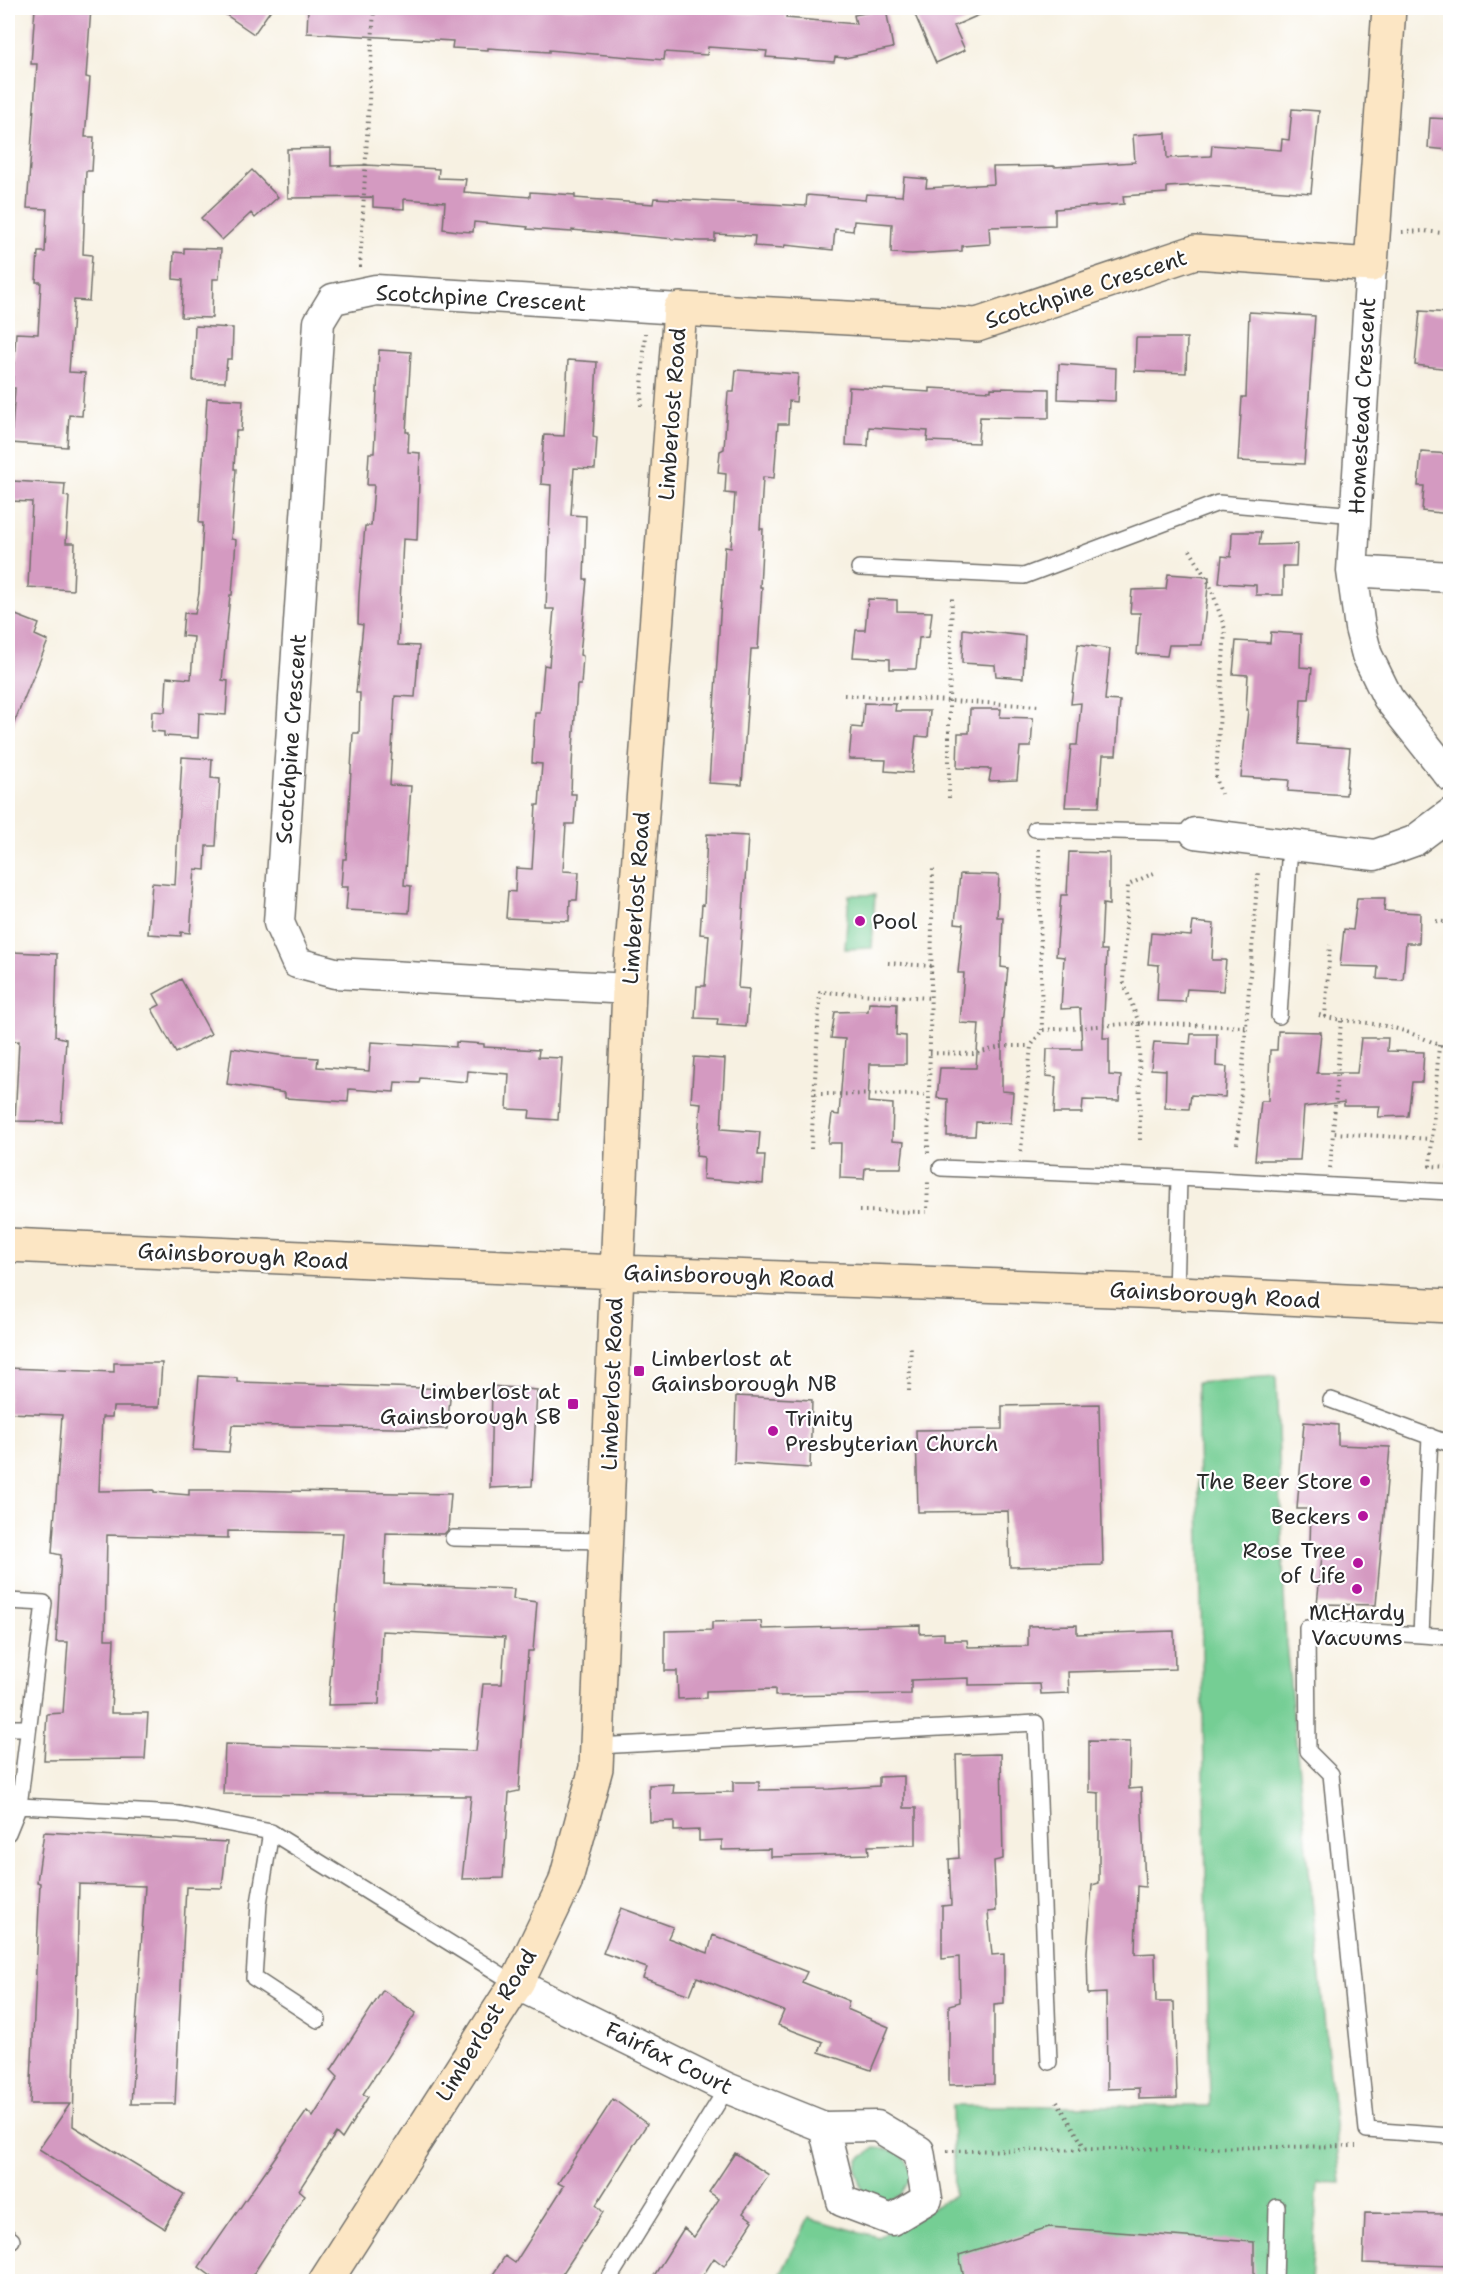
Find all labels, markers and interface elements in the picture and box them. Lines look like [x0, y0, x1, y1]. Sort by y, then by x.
street label: Scotchpine Crescent [981, 243, 1191, 335]
street label: Scotchpine Crescent [375, 278, 587, 318]
street label: Homestead Crescent [1342, 297, 1382, 515]
street label: Limberlost Road [651, 326, 693, 501]
street label: Scotchpine Crescent [269, 633, 313, 845]
street label: Limberlost Road [615, 810, 657, 985]
place label: Pool [872, 907, 918, 936]
marker: Pool [853, 914, 867, 928]
street label: Gainsborough Road [137, 1236, 349, 1276]
street label: Gainsborough Road [623, 1258, 835, 1294]
street label: Gainsborough Road [1109, 1275, 1321, 1315]
street label: Limberlost Road [594, 1297, 630, 1471]
place label: Limberlost at Gainsborough NB [651, 1344, 837, 1398]
marker: Limberlost at Gainsborough NB [632, 1364, 646, 1378]
place label: Limberlost at Gainsborough SB [380, 1377, 561, 1431]
marker: Limberlost at Gainsborough SB [566, 1397, 580, 1411]
place label: Trinity Presbyterian Church [785, 1404, 998, 1458]
marker: Trinity Presbyterian Church [766, 1424, 780, 1438]
place label: The Beer Store [1196, 1467, 1353, 1496]
marker: The Beer Store [1358, 1474, 1372, 1488]
place label: Beckers [1271, 1502, 1351, 1531]
marker: Beckers [1356, 1509, 1370, 1523]
place label: Rose Tree of Life [1242, 1536, 1346, 1590]
marker: Rose Tree of Life [1351, 1556, 1365, 1570]
marker: McHardy Vacuums [1350, 1582, 1364, 1596]
place label: McHardy Vacuums [1309, 1598, 1405, 1652]
street label: Limberlost Road [429, 1943, 543, 2107]
street label: Fairfax Court [600, 2015, 738, 2101]

